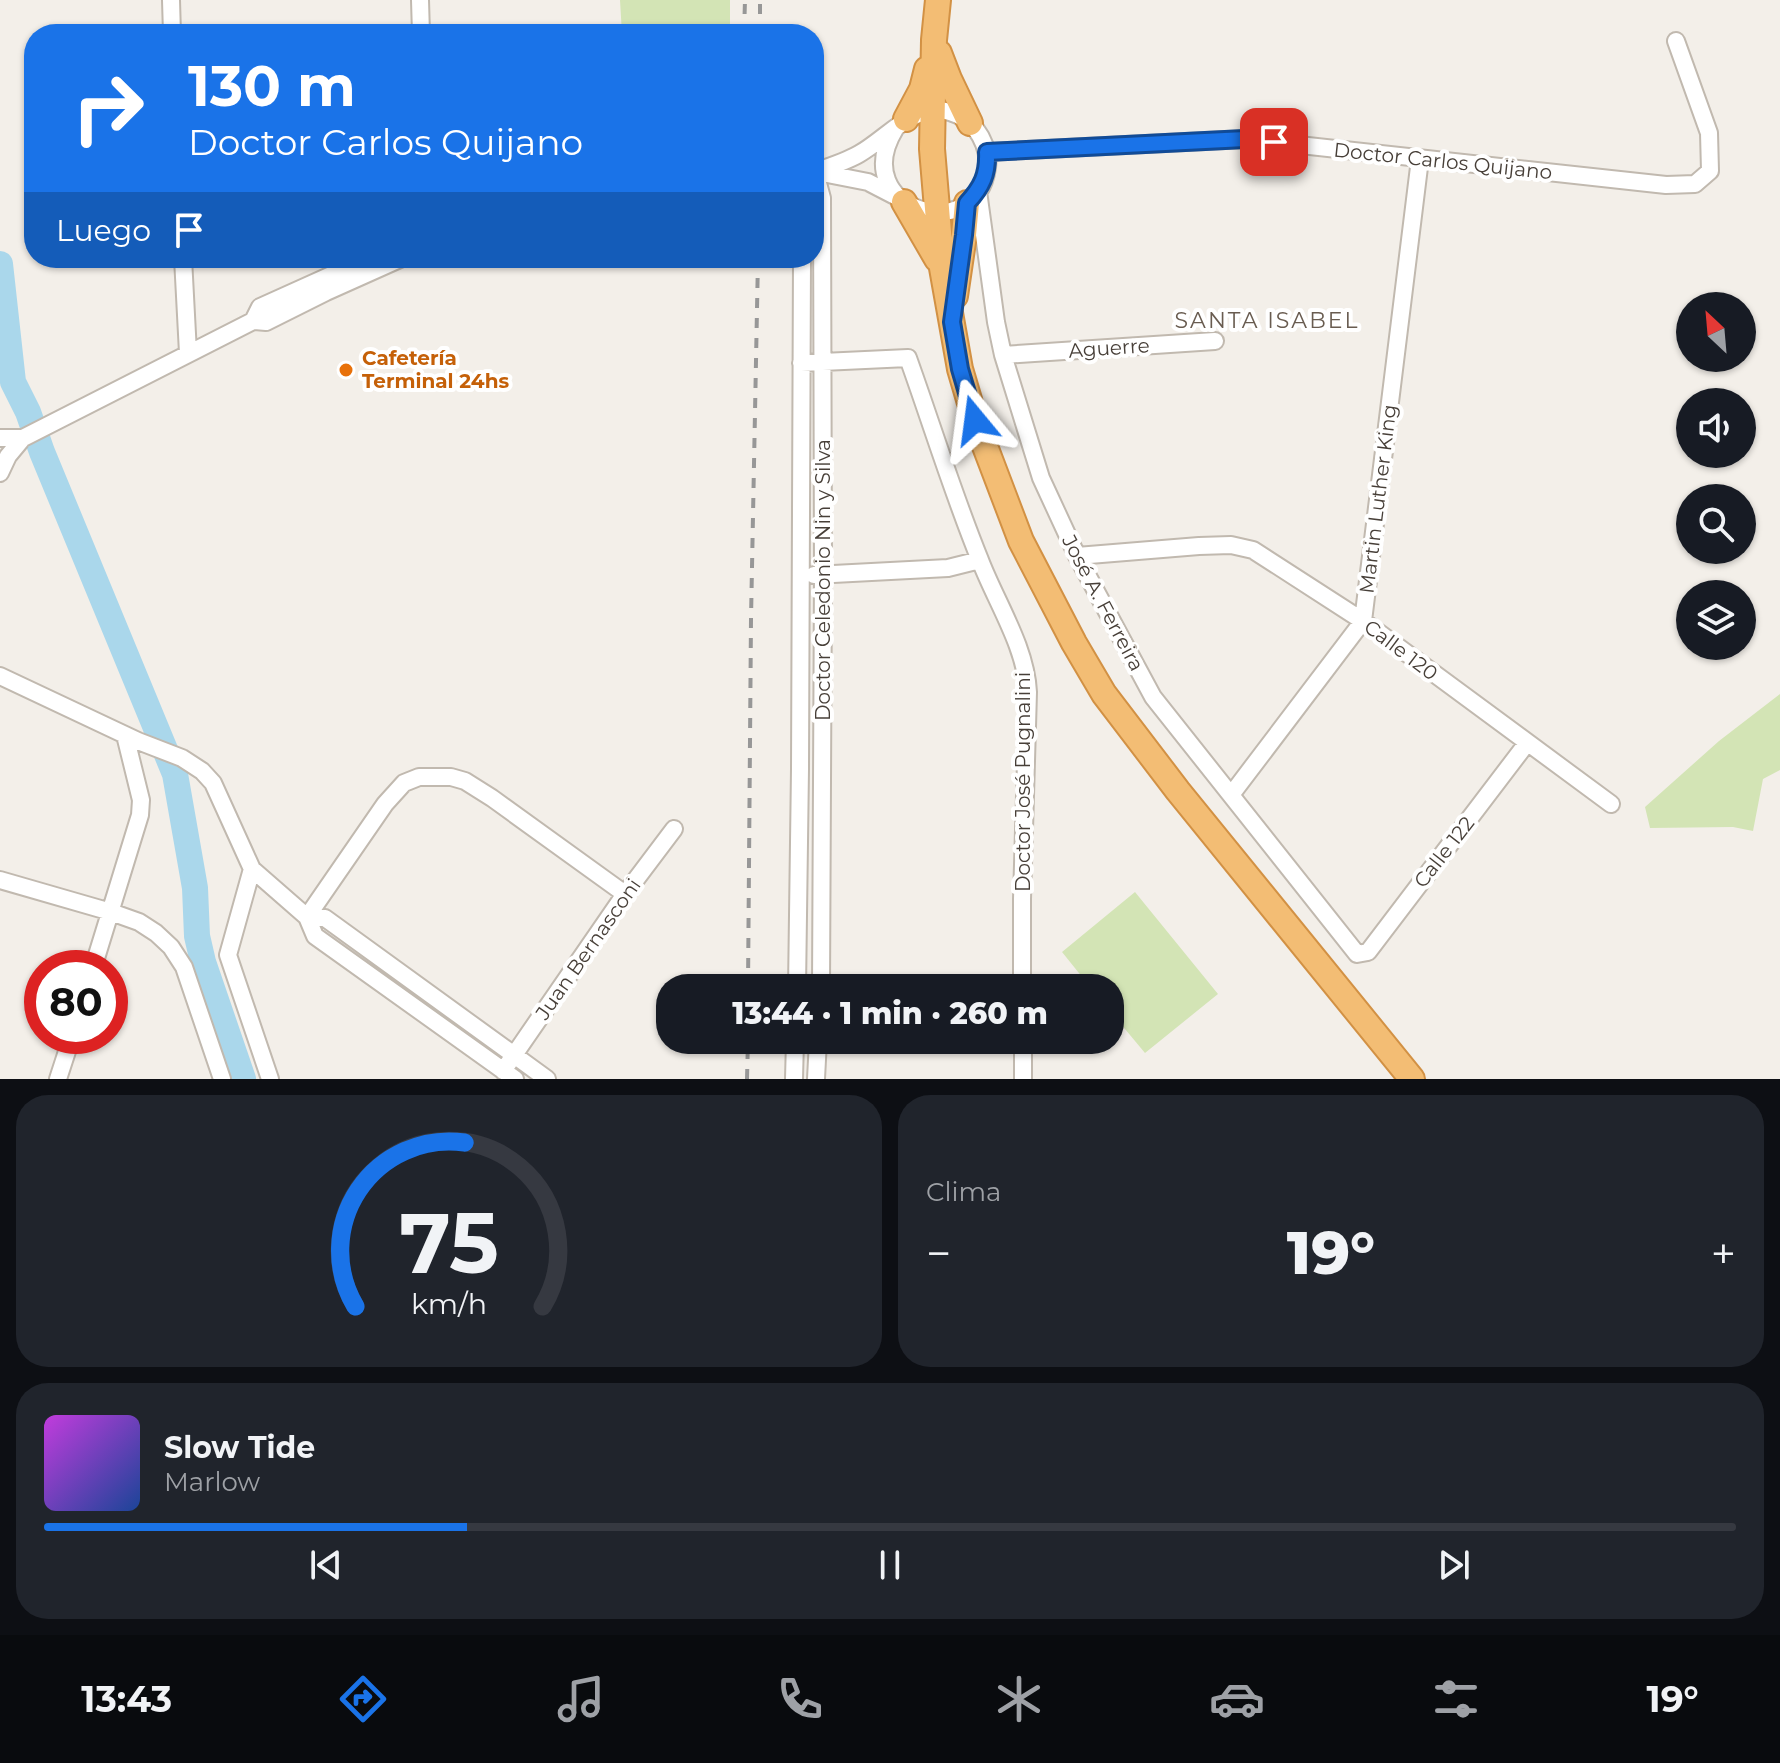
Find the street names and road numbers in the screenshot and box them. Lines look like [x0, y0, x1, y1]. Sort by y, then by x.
street label: Doctor Carlos Quijano [1333, 138, 1553, 184]
street label: Aguerre [1068, 333, 1150, 363]
street label: Martin Luther King [1354, 403, 1402, 595]
street label: Doctor Celedonio Nin y Silva [811, 439, 835, 721]
street label: José A. Ferreira [1057, 530, 1149, 675]
street label: Calle 120 [1360, 615, 1442, 685]
street label: Doctor José Pugnalini [1011, 672, 1035, 892]
street label: Calle 122 [1409, 812, 1479, 892]
street label: Juan Bernasconi [530, 874, 646, 1025]

